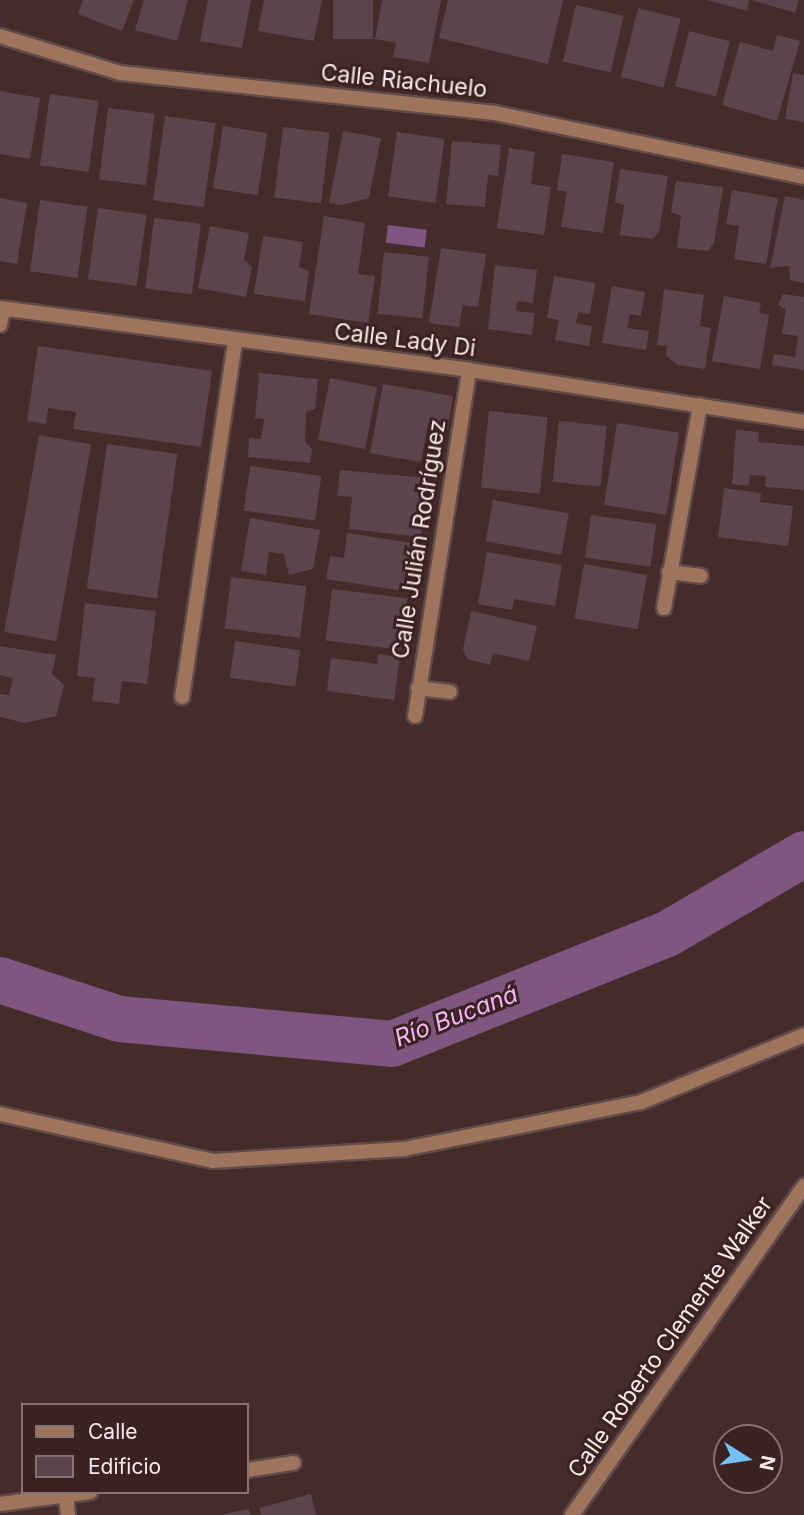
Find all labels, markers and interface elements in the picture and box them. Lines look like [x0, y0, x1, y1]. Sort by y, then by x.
street label: Calle Riachuelo [319, 59, 489, 103]
street label: Calle Lady Di [333, 318, 477, 362]
street label: Calle Julián Rodríguez [386, 417, 452, 661]
water label: Río Bucaná [390, 979, 522, 1053]
street label: Calle Roberto Clemente Walker [562, 1191, 778, 1483]
legend [21, 1403, 248, 1494]
text: Calle [88, 1419, 138, 1444]
north arrow [713, 1424, 783, 1494]
text: Edificio [88, 1454, 161, 1479]
text: N [754, 1454, 780, 1473]

